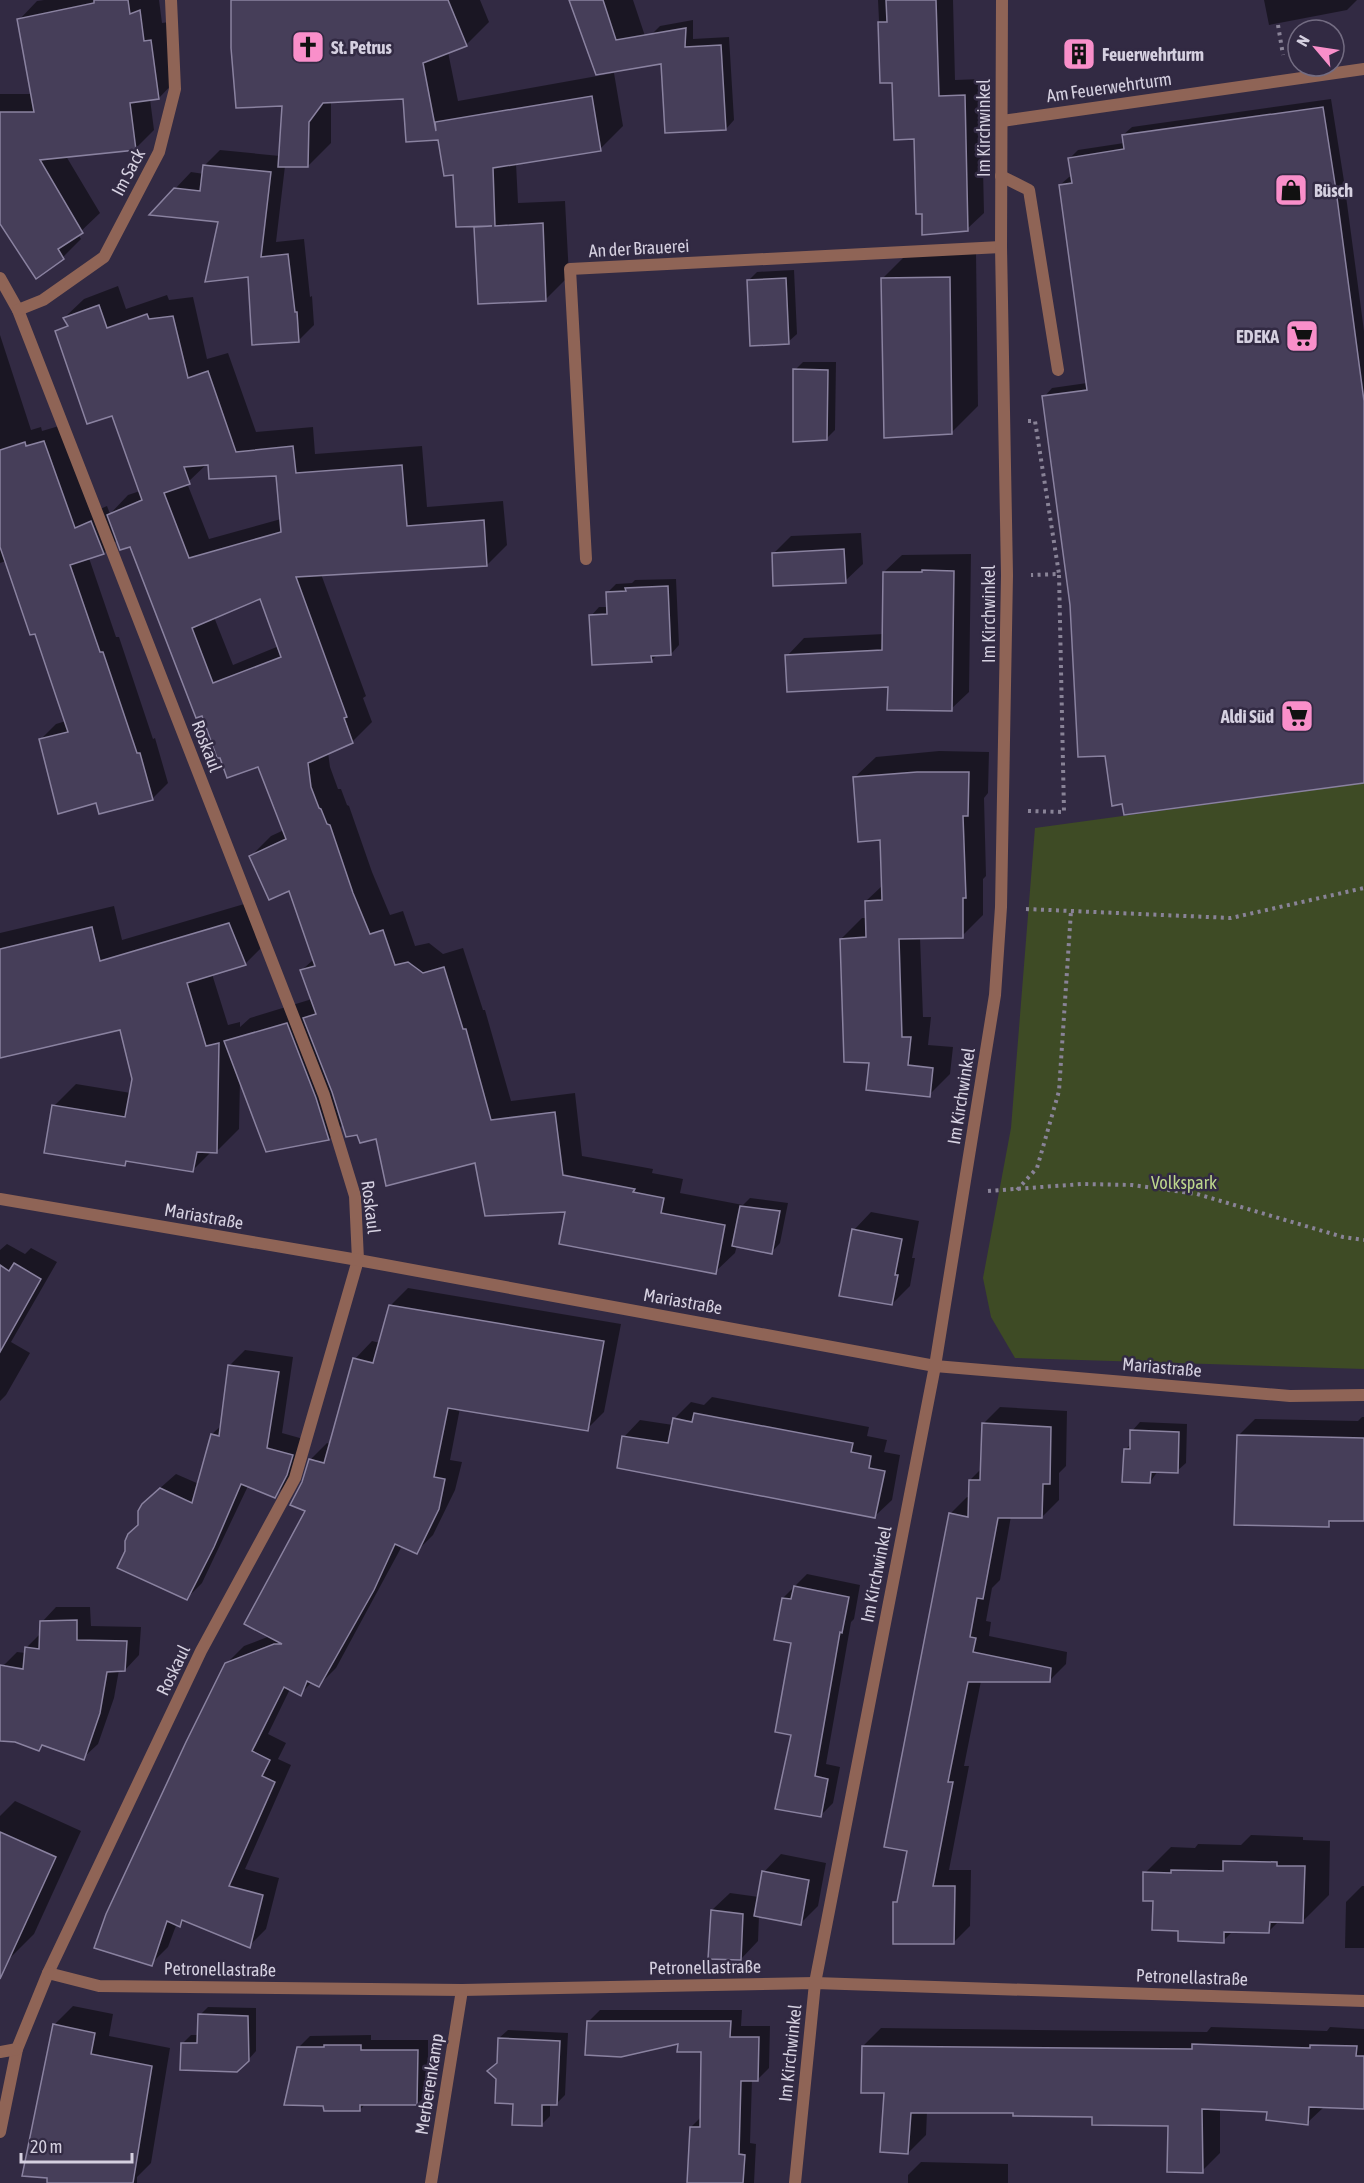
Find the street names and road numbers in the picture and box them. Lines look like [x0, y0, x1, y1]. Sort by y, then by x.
street label: Am Feuerwehrturm [1045, 68, 1173, 106]
street label: Im Kirchwinkel [973, 79, 994, 177]
street label: Im Sack [107, 145, 149, 199]
street label: An der Brauerei [588, 235, 690, 261]
street label: Im Kirchwinkel [978, 565, 999, 663]
street label: Roskaul [188, 717, 226, 775]
street label: Im Kirchwinkel [943, 1046, 979, 1146]
street label: Roskaul [357, 1179, 385, 1235]
street label: Mariastraße [163, 1199, 245, 1233]
street label: Mariastraße [642, 1284, 724, 1318]
street label: Mariastraße [1121, 1353, 1203, 1381]
street label: Im Kirchwinkel [856, 1524, 896, 1624]
street label: Roskaul [152, 1641, 194, 1699]
street label: Petronellastraße [649, 1956, 761, 1978]
street label: Petronellastraße [164, 1958, 276, 1980]
street label: Petronellastraße [1136, 1965, 1248, 1989]
street label: Im Kirchwinkel [774, 2003, 806, 2103]
street label: Merberenkamp [411, 2032, 447, 2136]

